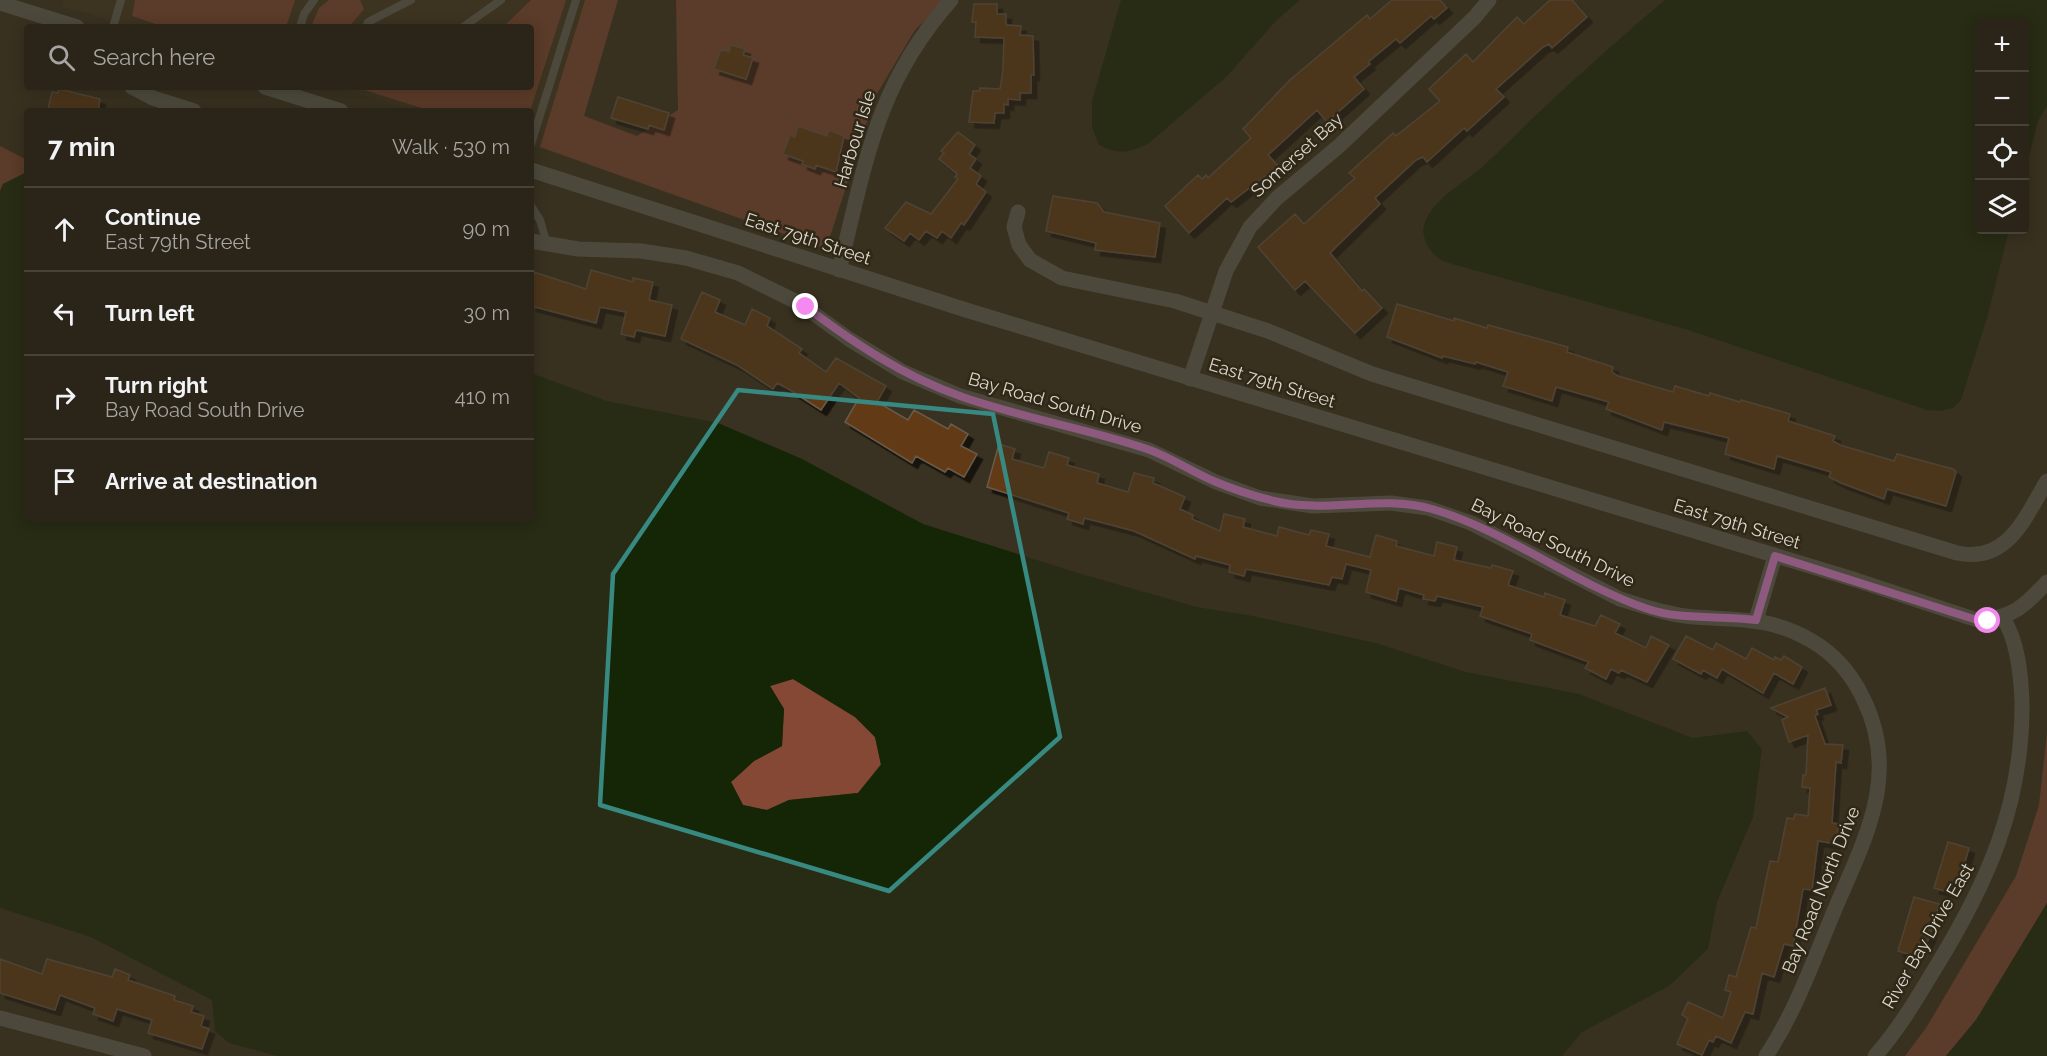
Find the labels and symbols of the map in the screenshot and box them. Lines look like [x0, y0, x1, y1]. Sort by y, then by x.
street label: Harbour Isle [830, 87, 879, 190]
street label: Somerset Bay [1246, 108, 1347, 201]
street label: East 79th Street [743, 208, 874, 269]
route end [792, 293, 818, 319]
street label: East 79th Street [1206, 353, 1338, 412]
street label: Bay Road South Drive [966, 368, 1145, 437]
street label: Bay Road South Drive [1468, 494, 1639, 592]
street label: East 79th Street [1671, 494, 1803, 553]
route start [1974, 607, 2000, 633]
street label: Bay Road North Drive [1777, 803, 1864, 976]
street label: River Bay Drive East [1877, 859, 1978, 1012]

